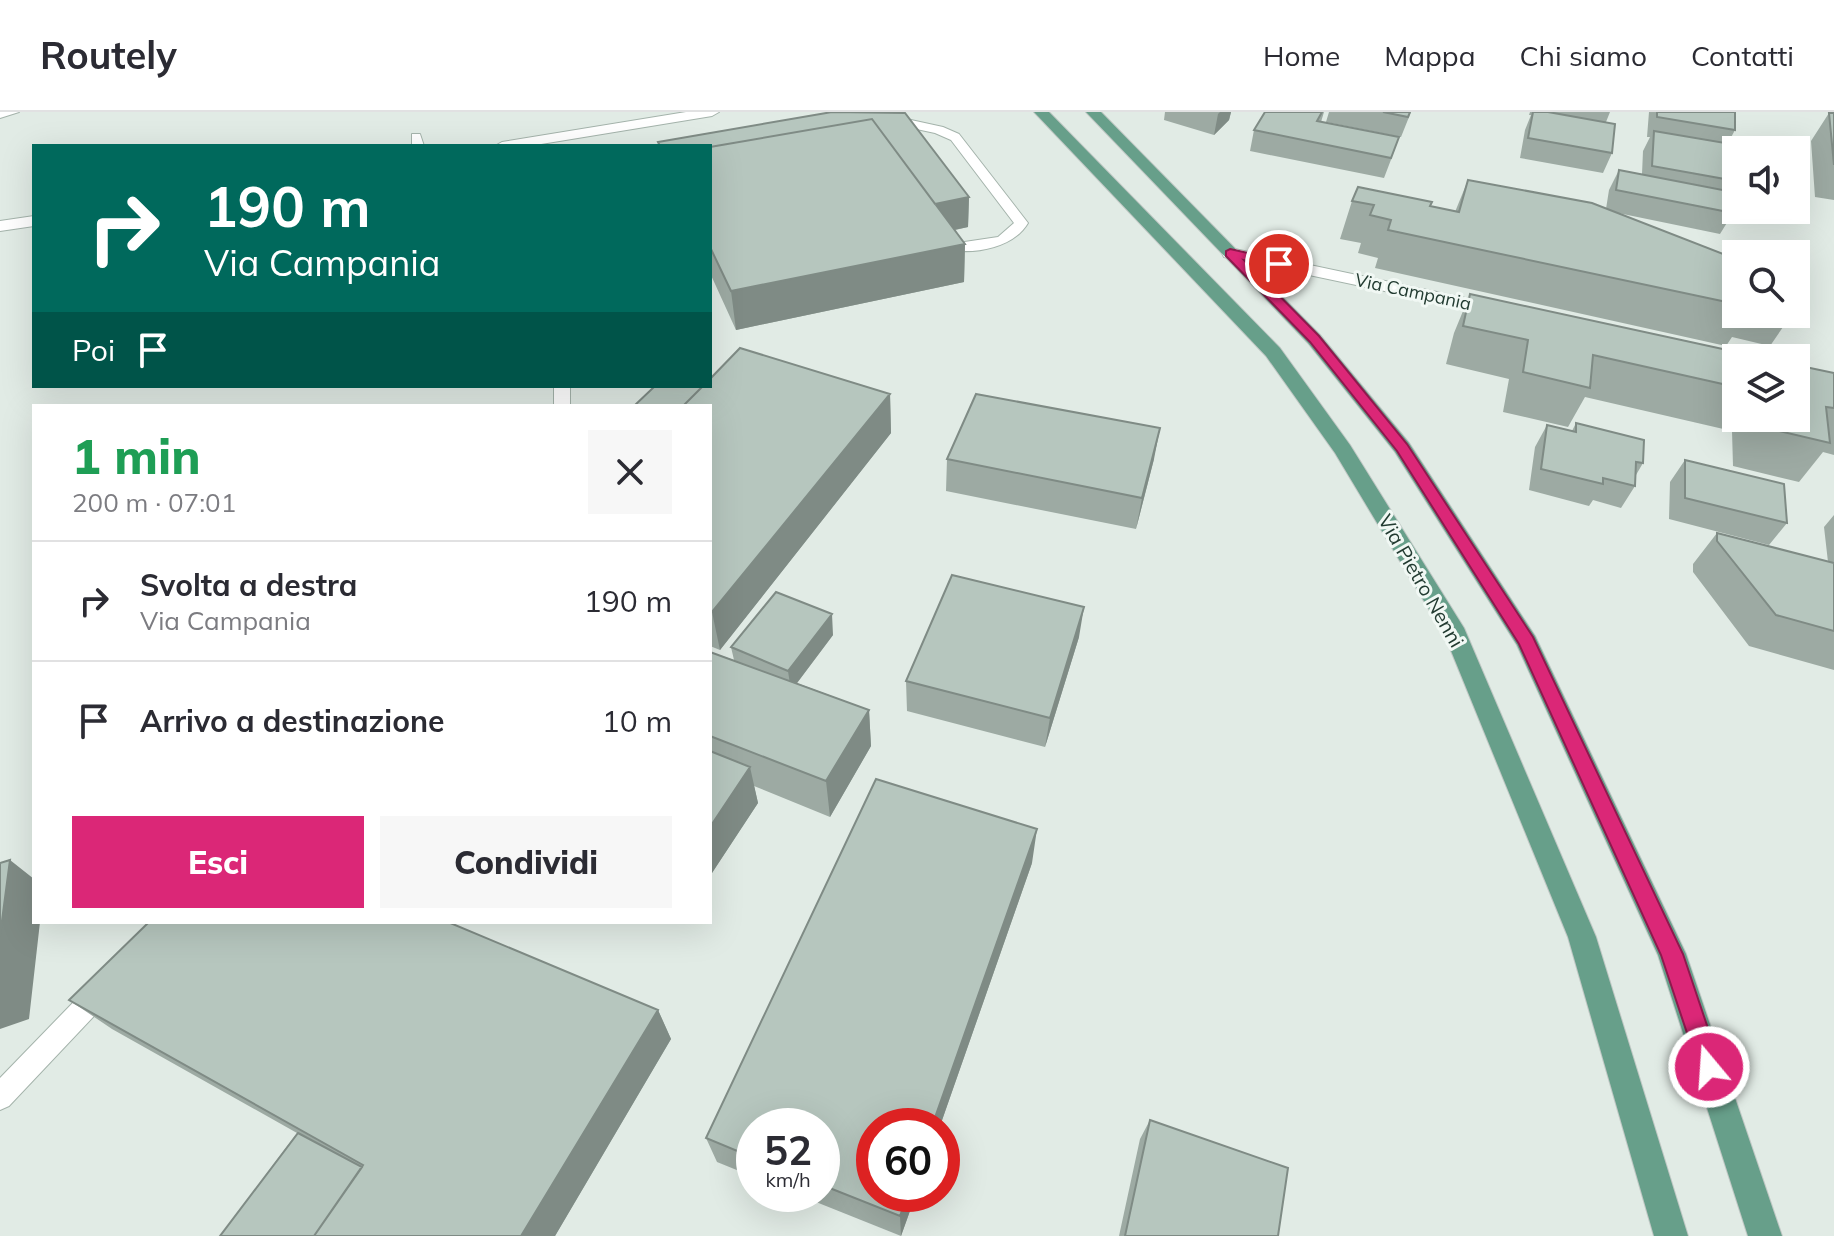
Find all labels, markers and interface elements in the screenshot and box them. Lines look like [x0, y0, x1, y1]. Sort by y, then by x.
text: Routely [40, 31, 177, 79]
text: Home [1263, 38, 1340, 73]
text: Mappa [1384, 38, 1475, 73]
text: Chi siamo [1519, 38, 1647, 73]
text: Contatti [1691, 38, 1794, 73]
map controls [1722, 136, 1810, 432]
button: sound [1722, 136, 1810, 224]
text: 190 m [204, 171, 371, 241]
icon: right [72, 176, 176, 280]
pin [1245, 230, 1313, 298]
text: Via Campania [204, 240, 440, 285]
button: search [1722, 240, 1810, 328]
icon: arrive [1257, 242, 1301, 286]
street label: Via Campania [1353, 268, 1473, 315]
icon: arrive [131, 328, 175, 372]
text: Poi [72, 331, 115, 369]
button: layers [1722, 344, 1810, 432]
text: 1 min [72, 426, 201, 486]
button: close [588, 430, 672, 514]
text: 200 m · 07:01 [72, 486, 236, 519]
street label: Via Pietro Nenni [1373, 510, 1470, 652]
text: Svolta a destra [140, 566, 357, 604]
icon: right [72, 579, 116, 623]
text: 190 m [584, 582, 672, 620]
text: Via Campania [140, 604, 311, 637]
icon: arrive [72, 699, 116, 743]
text: Arrivo a destinazione [140, 702, 444, 740]
text: 10 m [602, 702, 672, 740]
button: Esci [72, 816, 364, 908]
button: Condividi [380, 816, 672, 908]
position arrow [1667, 1025, 1751, 1109]
speed limit sign: 60 [856, 1108, 960, 1212]
text: 52 [764, 1125, 812, 1175]
text: km/h [765, 1167, 811, 1192]

